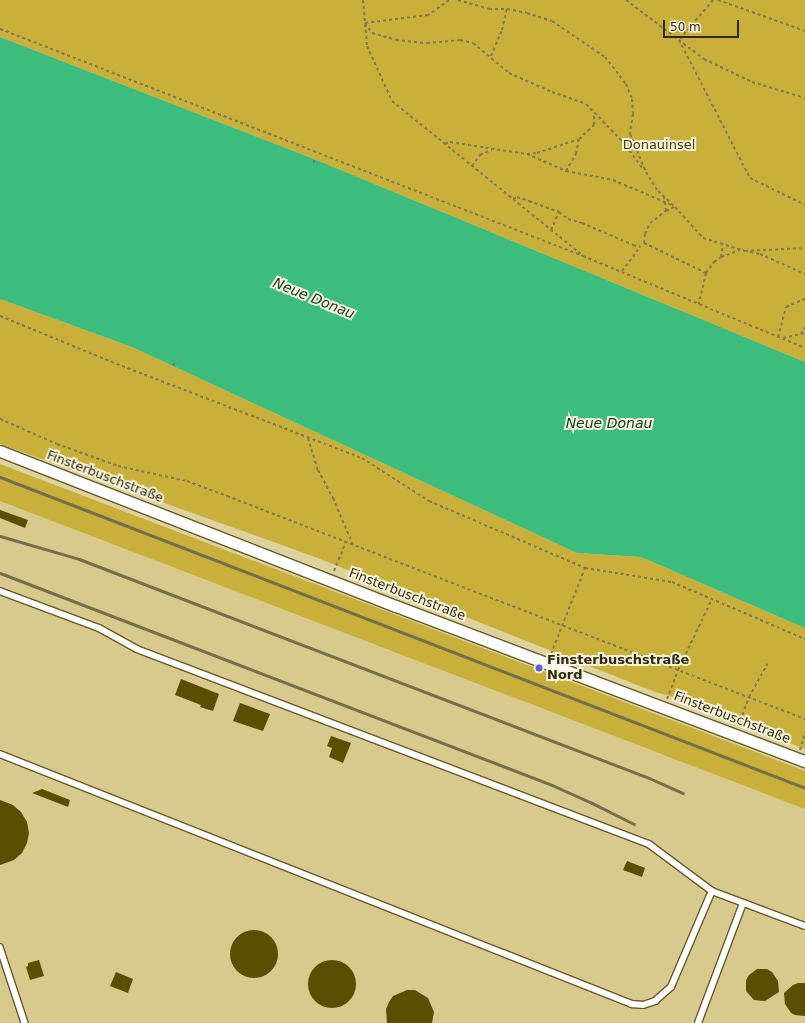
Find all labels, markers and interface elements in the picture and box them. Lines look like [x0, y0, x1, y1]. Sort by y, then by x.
scale bar [665, 12, 741, 38]
text: 50 m [670, 20, 701, 34]
park label: Donauinsel [623, 137, 695, 153]
water label: Neue Donau [271, 274, 357, 322]
water label: Neue Donau [566, 415, 652, 431]
street label: Finsterbuschstraße [45, 448, 165, 506]
street label: Finsterbuschstraße [347, 566, 467, 624]
place label: Finsterbuschstraße Nord [547, 653, 689, 684]
marker: Finsterbuschstraße Nord [534, 663, 544, 673]
street label: Finsterbuschstraße [672, 689, 792, 747]

